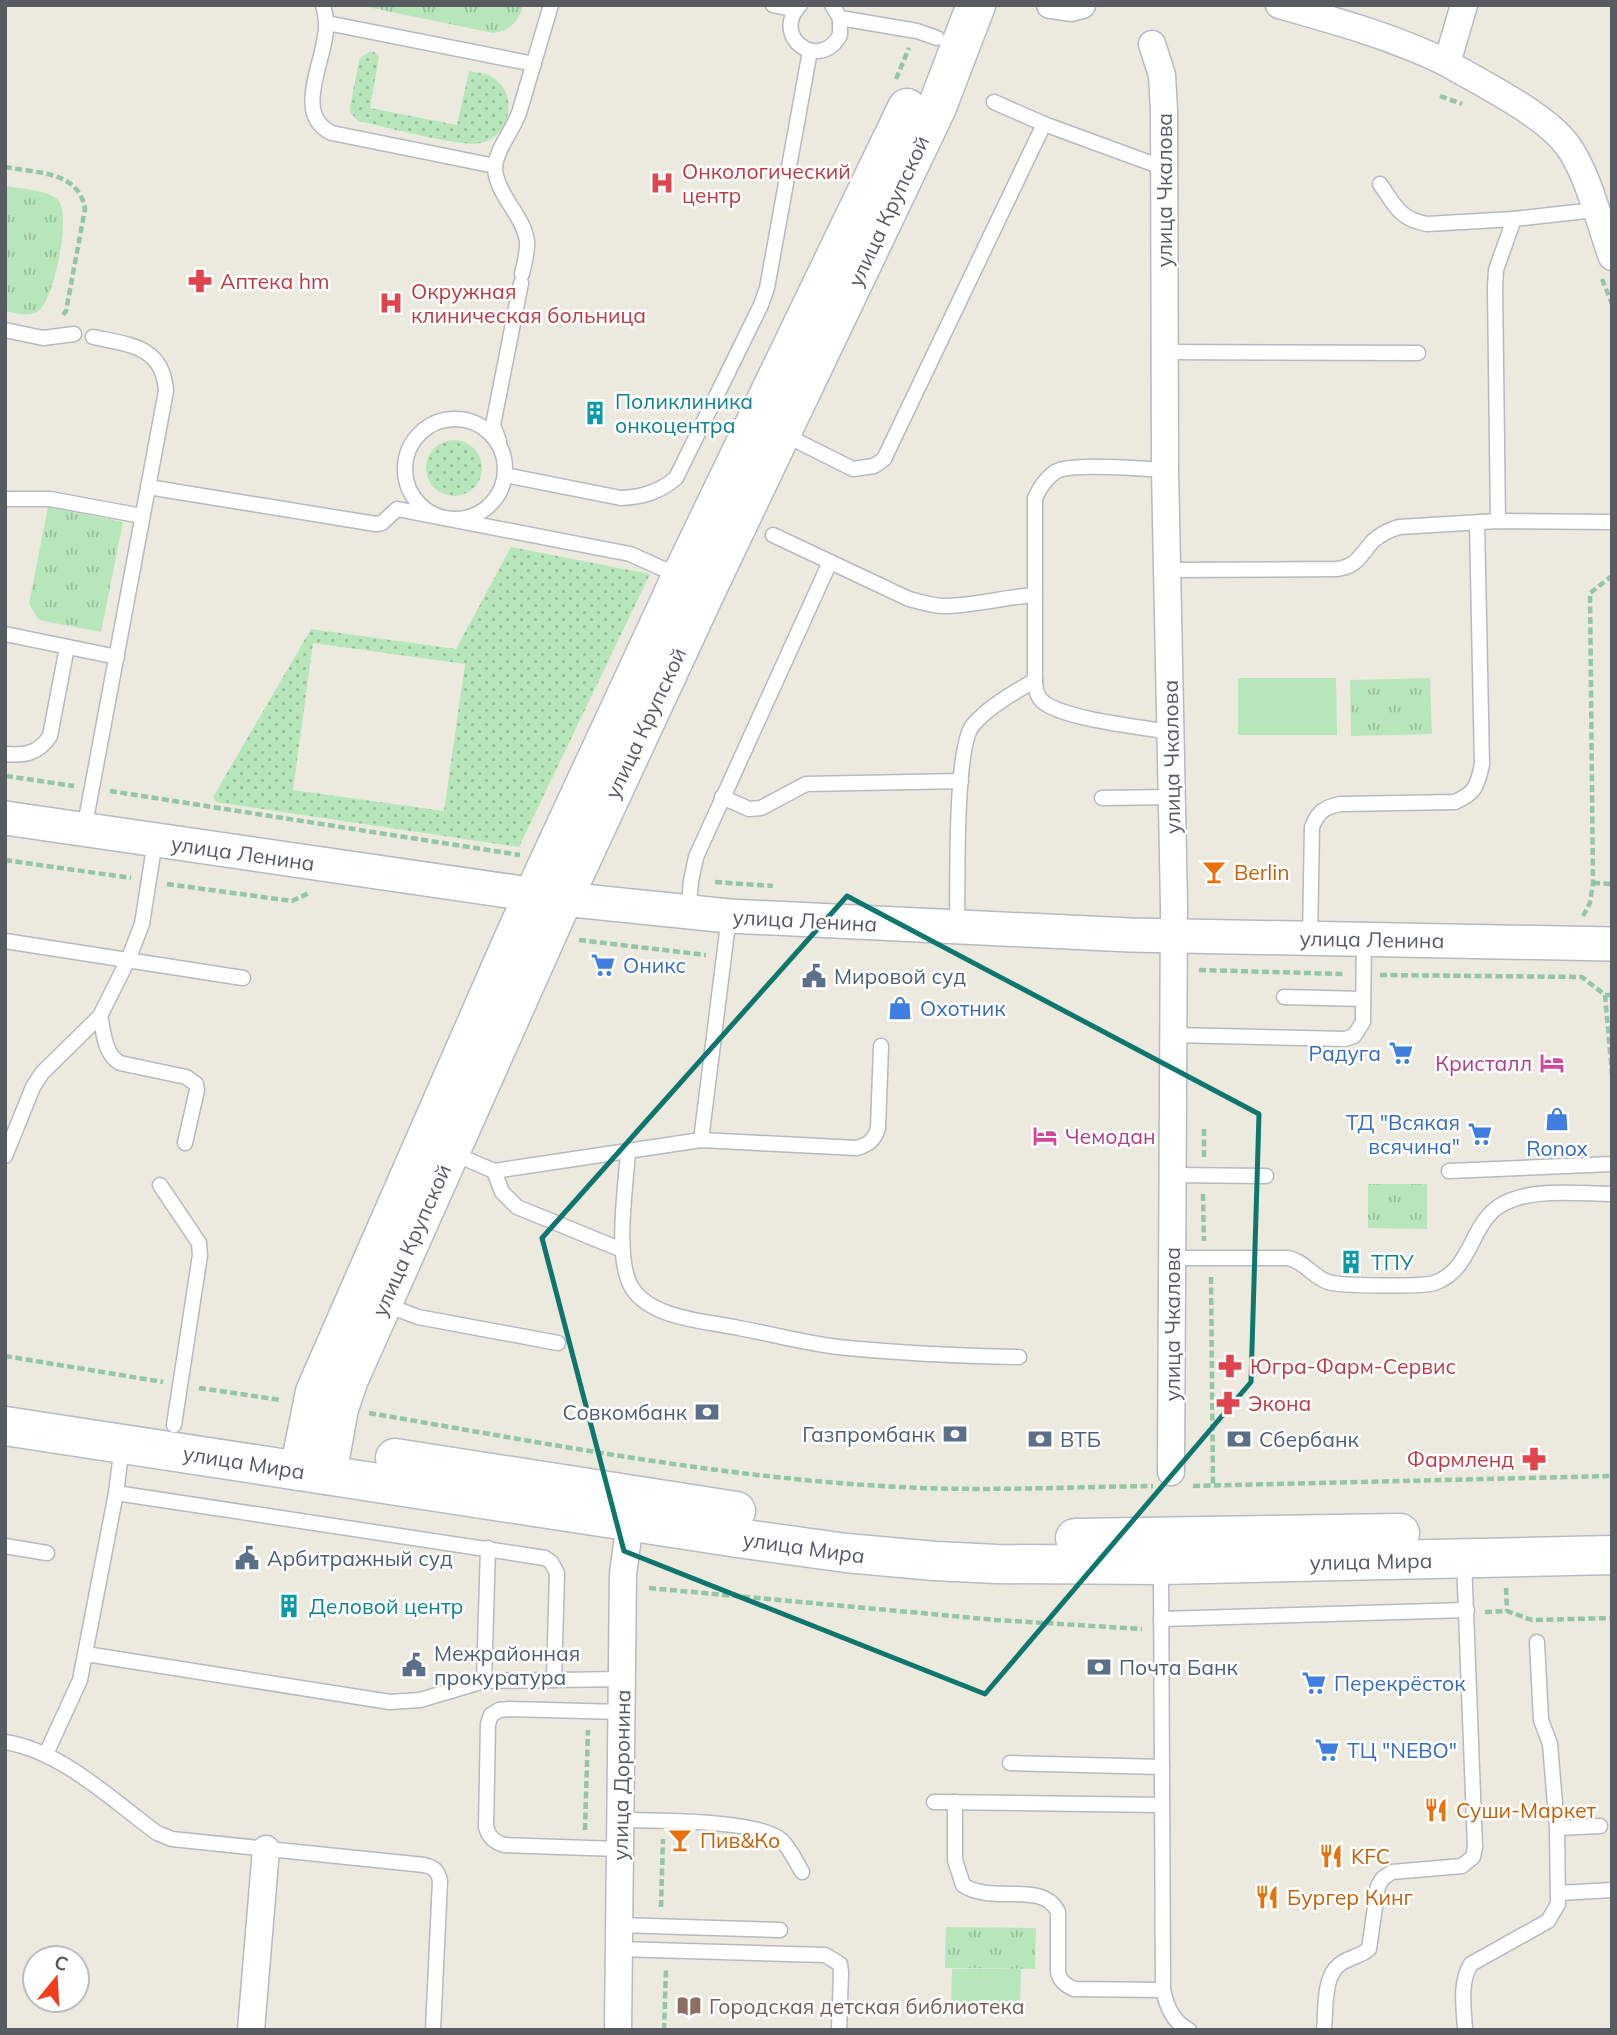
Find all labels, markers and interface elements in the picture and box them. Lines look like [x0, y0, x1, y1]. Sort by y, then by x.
street label: улица Чкалова [1151, 113, 1177, 267]
street label: улица Крупской [842, 131, 934, 291]
place label: Онкологический центр [682, 158, 851, 208]
hospital icon: Онкологический центр [648, 169, 676, 197]
pharmacy icon: Аптека hm [186, 267, 214, 295]
place label: Аптека hm [220, 268, 329, 294]
place label: Окружная клиническая больница [411, 278, 646, 328]
hospital icon: Окружная клиническая больница [377, 289, 405, 317]
place label: Поликлиника онкоцентра [615, 388, 753, 438]
building icon: Поликлиника онкоцентра [581, 399, 609, 427]
street label: улица Крупской [599, 643, 691, 803]
street label: улица Чкалова [1157, 680, 1185, 834]
street label: улица Ленина [170, 830, 316, 876]
bar icon: Berlin [1200, 858, 1228, 886]
place label: Berlin [1234, 859, 1290, 885]
street label: улица Ленина [732, 903, 878, 937]
street label: улица Ленина [1299, 925, 1445, 953]
supermarket icon: Оникс [589, 951, 617, 979]
place label: Оникс [623, 952, 686, 978]
public building icon: Мировой суд [800, 962, 828, 990]
place label: Мировой суд [834, 963, 966, 989]
shop icon: Охотник [886, 994, 914, 1022]
place label: Охотник [920, 995, 1006, 1021]
supermarket icon: Радуга [1387, 1039, 1415, 1067]
place label: Радуга [1308, 1040, 1381, 1066]
hotel icon: Кристалл [1538, 1049, 1566, 1077]
place label: Кристалл [1435, 1050, 1532, 1076]
shop icon: Ronox [1543, 1105, 1571, 1133]
place label: ТД "Всякая всячина" [1346, 1109, 1460, 1159]
supermarket icon: ТД "Всякая всячина" [1466, 1120, 1494, 1148]
hotel icon: Чемодан [1031, 1122, 1059, 1150]
place label: Чемодан [1065, 1123, 1156, 1149]
place label: Ronox [1526, 1135, 1588, 1161]
street label: улица Крупской [366, 1160, 456, 1320]
street label: улица Чкалова [1159, 1247, 1185, 1401]
building icon: ТПУ [1337, 1248, 1365, 1276]
place label: ТПУ [1371, 1249, 1414, 1275]
pharmacy icon: Югра-Фарм-Сервис [1216, 1352, 1244, 1380]
place label: Югра-Фарм-Сервис [1250, 1353, 1456, 1379]
pharmacy icon: Экона [1214, 1389, 1242, 1417]
place label: Экона [1248, 1390, 1311, 1416]
bank icon: Совкомбанк [693, 1398, 721, 1426]
place label: Совкомбанк [562, 1399, 688, 1425]
bank icon: Газпромбанк [941, 1420, 969, 1448]
place label: Газпромбанк [802, 1421, 936, 1447]
bank icon: ВТБ [1026, 1425, 1054, 1453]
bank icon: Сбербанк [1225, 1425, 1253, 1453]
place label: ВТБ [1060, 1426, 1101, 1452]
place label: Сбербанк [1259, 1426, 1360, 1452]
street label: улица Мира [181, 1440, 307, 1484]
pharmacy icon: Фармленд [1520, 1445, 1548, 1473]
place label: Фармленд [1407, 1446, 1514, 1472]
street label: улица Мира [741, 1526, 867, 1568]
public building icon: Арбитражный суд [233, 1544, 261, 1572]
place label: Арбитражный суд [267, 1545, 453, 1571]
street label: улица Мира [1309, 1547, 1433, 1575]
building icon: Деловой центр [275, 1592, 303, 1620]
place label: Деловой центр [309, 1593, 463, 1619]
place label: Межрайонная прокуратура [434, 1640, 580, 1690]
public building icon: Межрайонная прокуратура [400, 1651, 428, 1679]
bank icon: Почта Банк [1085, 1653, 1113, 1681]
place label: Почта Банк [1119, 1654, 1239, 1680]
supermarket icon: Перекрёсток [1300, 1669, 1328, 1697]
place label: Перекрёсток [1334, 1670, 1466, 1696]
street label: улица Доронина [607, 1689, 635, 1861]
supermarket icon: ТЦ "NEBO" [1313, 1736, 1341, 1764]
place label: ТЦ "NEBO" [1347, 1737, 1457, 1763]
restaurant icon: Суши-Маркет [1422, 1796, 1450, 1824]
place label: Суши-Маркет [1456, 1797, 1597, 1823]
bar icon: Пив&Ко [666, 1826, 694, 1854]
place label: Пив&Ко [700, 1827, 780, 1853]
restaurant icon: KFC [1317, 1842, 1345, 1870]
place label: KFC [1351, 1843, 1390, 1869]
restaurant icon: Бургер Кинг [1253, 1883, 1281, 1911]
place label: Бургер Кинг [1287, 1884, 1414, 1910]
north arrow [21, 1944, 91, 2014]
text: С [51, 1949, 71, 1976]
library icon: Городская детская библиотека [675, 1992, 703, 2020]
place label: Городская детская библиотека [709, 1993, 1025, 2019]

